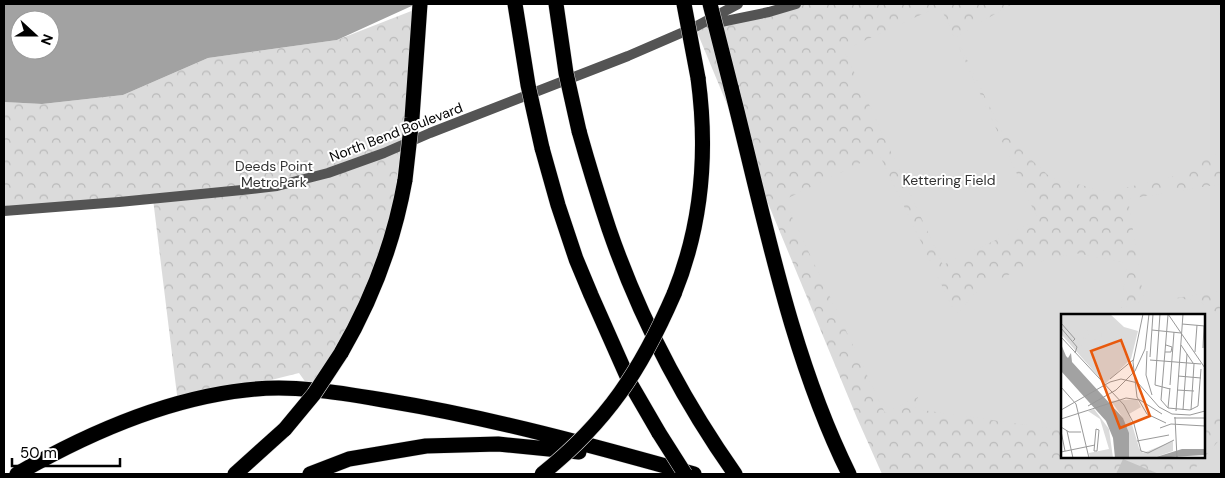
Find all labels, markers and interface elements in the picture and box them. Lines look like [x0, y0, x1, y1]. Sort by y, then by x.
north arrow [10, 10, 60, 60]
text: N [37, 32, 57, 48]
street label: North Bend Boulevard [327, 98, 465, 166]
park label: Deeds Point MetroPark [235, 157, 313, 191]
park label: Kettering Field [903, 171, 995, 189]
inset map [1061, 314, 1205, 458]
scale bar [12, 436, 120, 468]
text: 50 m [20, 443, 57, 463]

